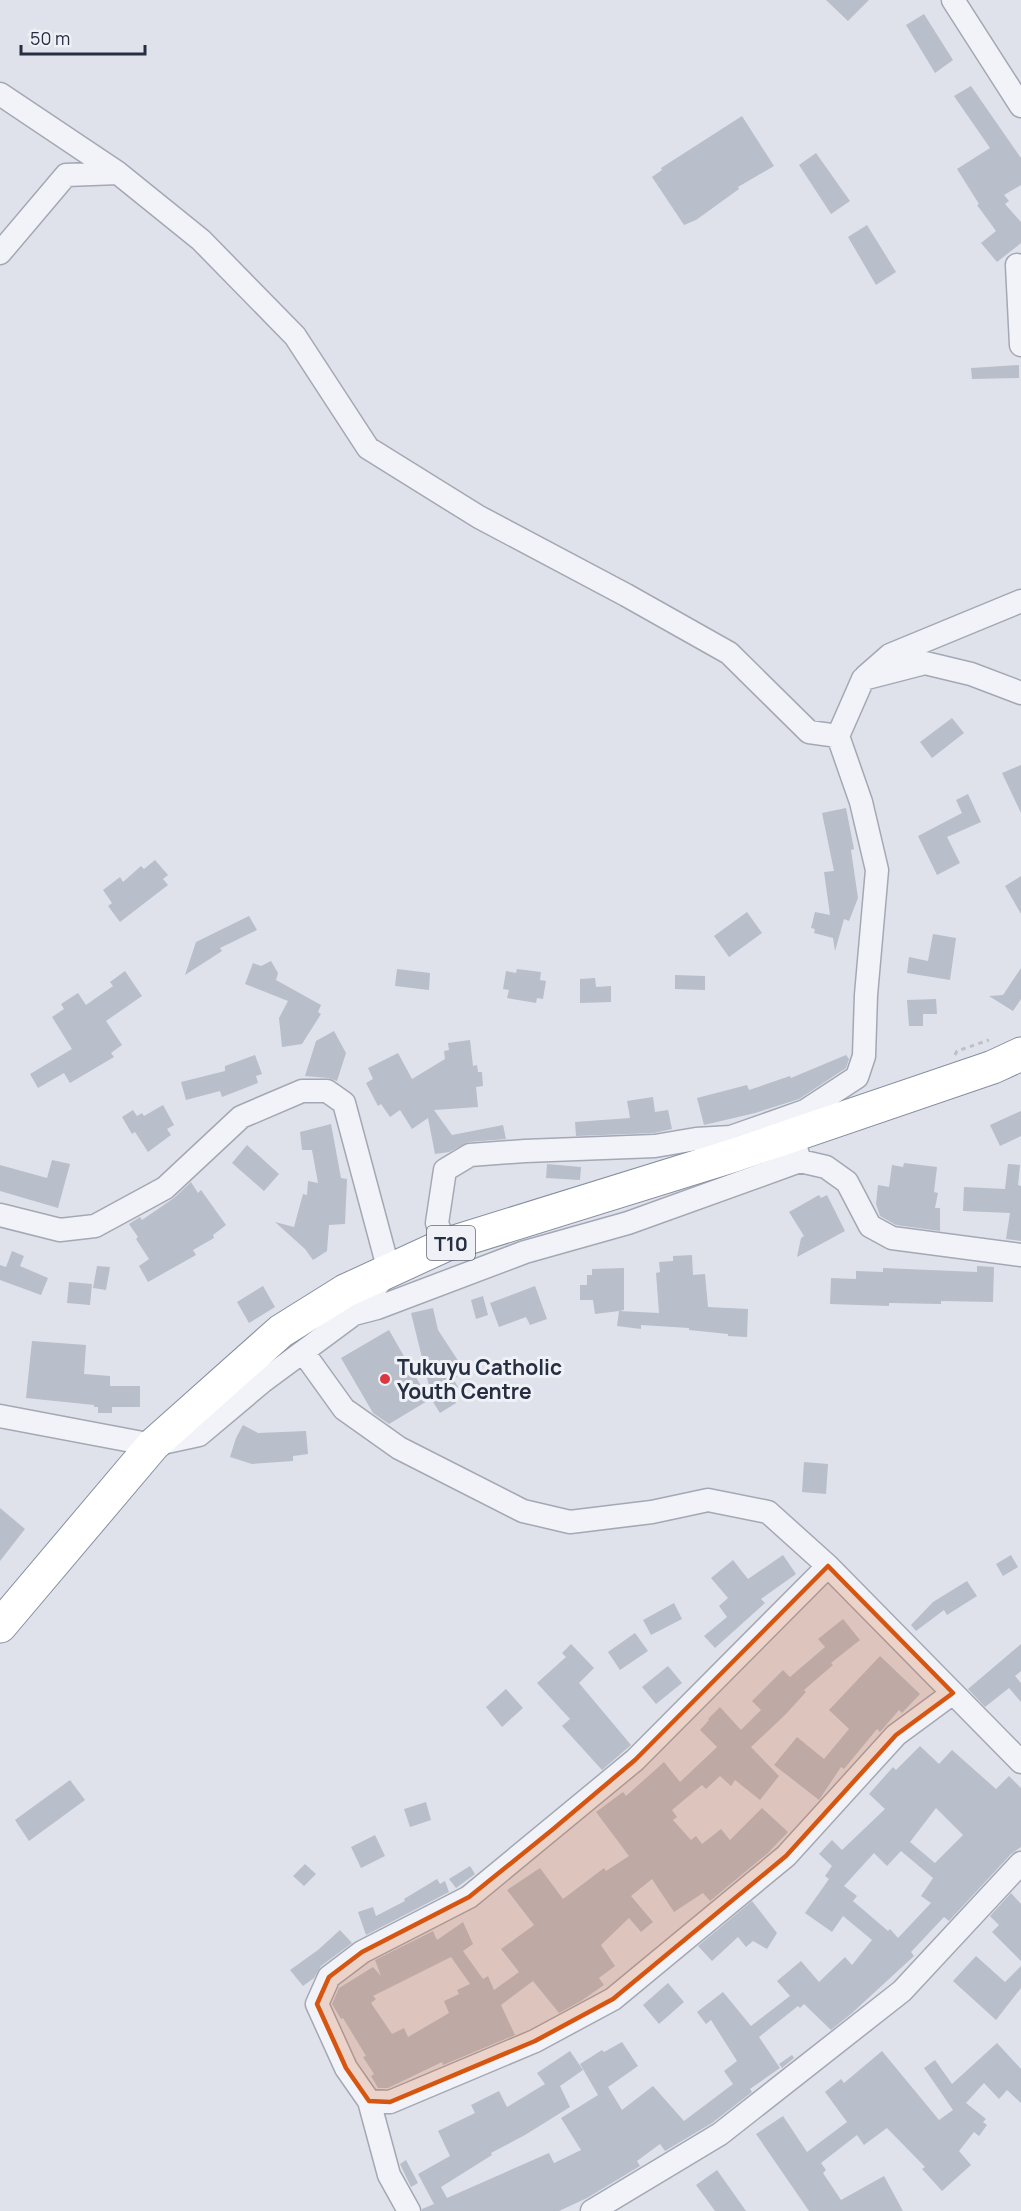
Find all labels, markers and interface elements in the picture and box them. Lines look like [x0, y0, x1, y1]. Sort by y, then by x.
scale bar [21, 18, 146, 56]
text: 50 m [30, 26, 70, 50]
road number: T10 [427, 1226, 475, 1260]
place label: Tukuyu Catholic Youth Centre [397, 1353, 562, 1405]
marker: Tukuyu Catholic Youth Centre [378, 1372, 392, 1386]

